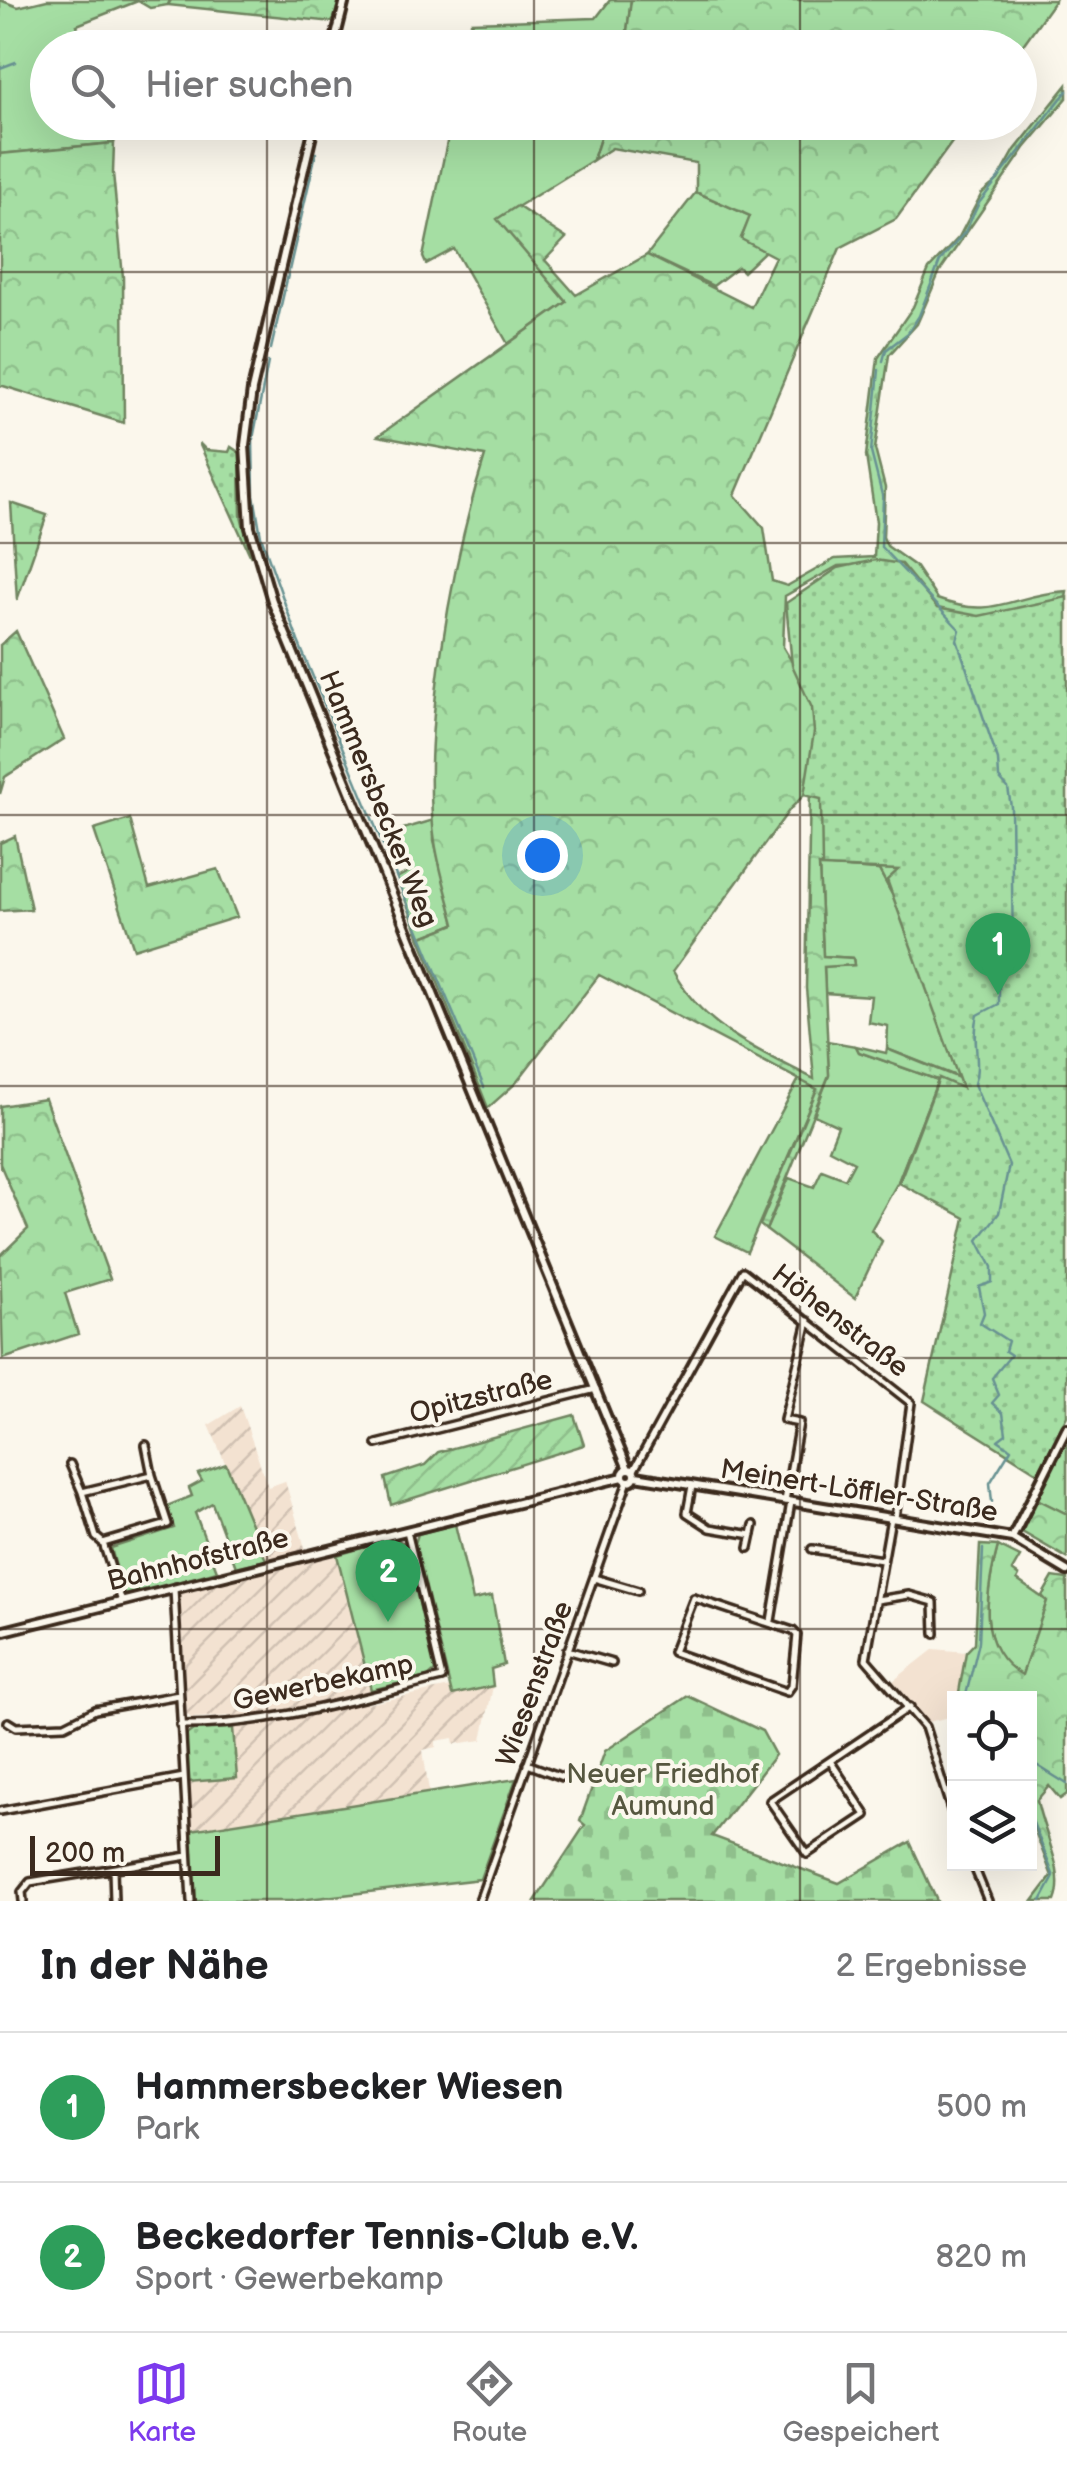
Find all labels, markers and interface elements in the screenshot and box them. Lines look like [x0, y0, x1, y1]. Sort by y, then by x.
search box [30, 30, 1037, 140]
icon: search [65, 58, 120, 113]
text: Hier suchen [145, 63, 353, 108]
street label: Hammersbecker Weg [311, 666, 445, 932]
your location [517, 830, 568, 881]
pin: 1 [966, 912, 1030, 995]
street label: Höhenstraße [765, 1257, 915, 1385]
street label: Opitzstraße [406, 1363, 556, 1431]
street label: Meinert-Löffler-Straße [718, 1453, 1000, 1529]
street label: Bahnhofstraße [104, 1522, 292, 1598]
pin: 2 [356, 1540, 420, 1622]
street label: Wiesenstraße [490, 1597, 580, 1771]
street label: Gewerbekamp [230, 1648, 416, 1718]
map controls [947, 1691, 1037, 1871]
button: locate [947, 1691, 1037, 1781]
park label: Neuer Friedhof Aumund [566, 1758, 760, 1823]
button: layers [947, 1781, 1037, 1871]
scale bar [30, 1831, 220, 1876]
text: 200 m [45, 1837, 125, 1870]
text: In der Nähe [40, 1941, 269, 1992]
text: 2 Ergebnisse [836, 1947, 1027, 1986]
text: Hammersbecker Wiesen [135, 2065, 564, 2110]
text: 1 [66, 2088, 79, 2127]
text: 500 m [936, 2088, 1027, 2127]
text: Park [135, 2110, 199, 2149]
text: Beckedorfer Tennis-Club e.V. [135, 2215, 638, 2260]
text: 2 [63, 2238, 82, 2277]
text: 820 m [936, 2238, 1027, 2277]
text: Sport · Gewerbekamp [135, 2260, 444, 2299]
tab: Karte [128, 2356, 196, 2449]
tab: Route [452, 2356, 527, 2449]
tab: Gespeichert [782, 2356, 939, 2449]

